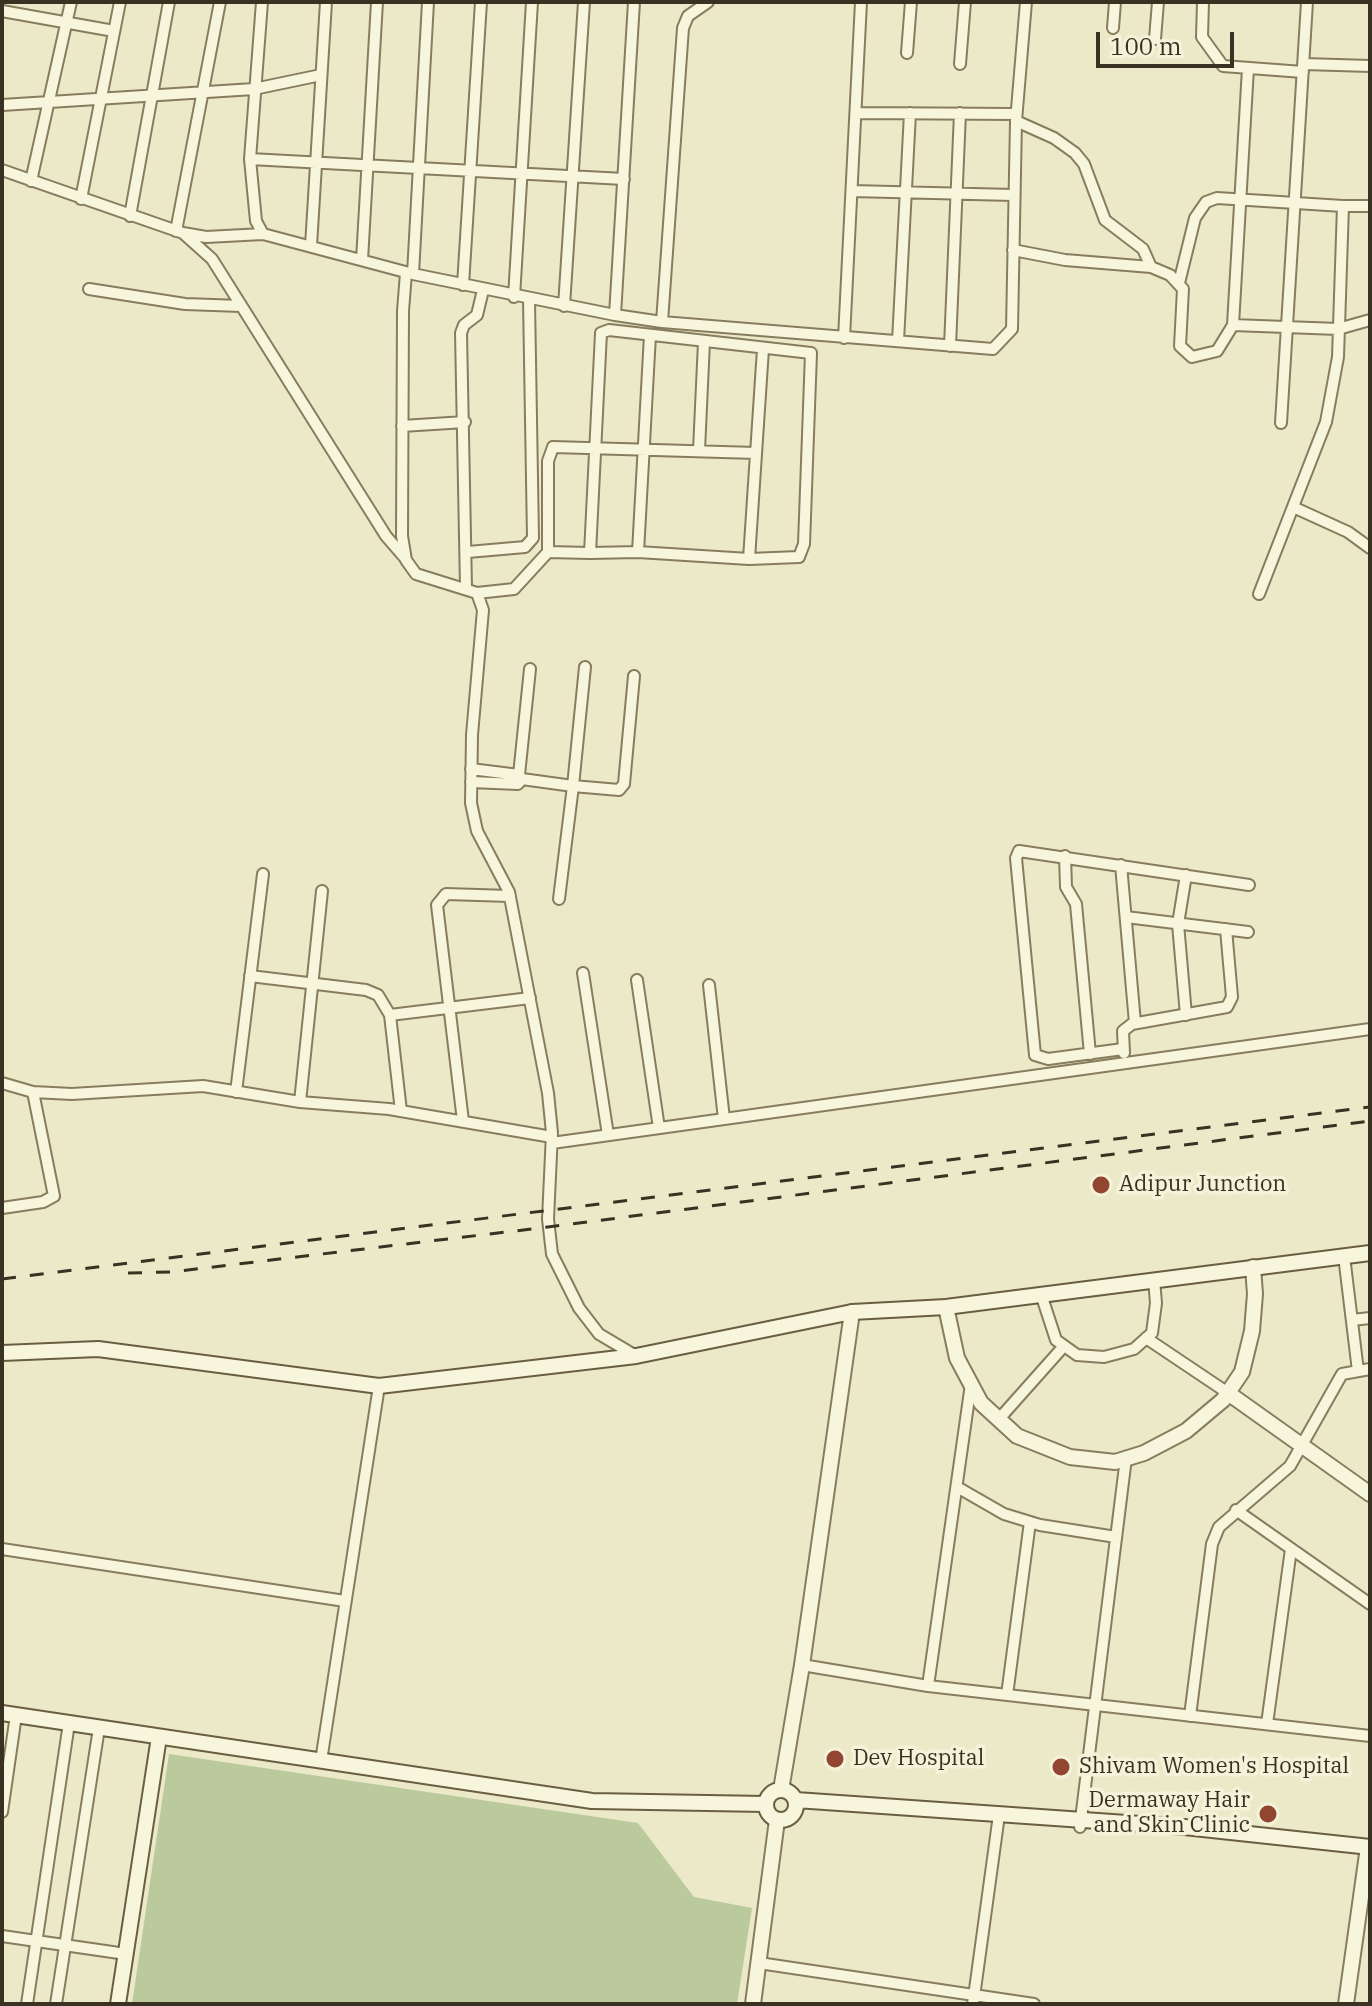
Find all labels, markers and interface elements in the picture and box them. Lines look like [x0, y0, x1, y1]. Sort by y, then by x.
scale bar [1100, 16, 1238, 66]
text: 100 m [1110, 30, 1182, 62]
place label: Adipur Junction [1119, 1172, 1286, 1198]
marker: Adipur Junction [1090, 1174, 1112, 1196]
place label: Dev Hospital [853, 1746, 984, 1772]
marker: Dev Hospital [824, 1748, 846, 1770]
place label: Shivam Women's Hospital [1079, 1754, 1349, 1780]
marker: Shivam Women's Hospital [1050, 1756, 1072, 1778]
place label: Dermaway Hair and Skin Clinic [1089, 1788, 1250, 1840]
marker: Dermaway Hair and Skin Clinic [1257, 1803, 1279, 1825]

